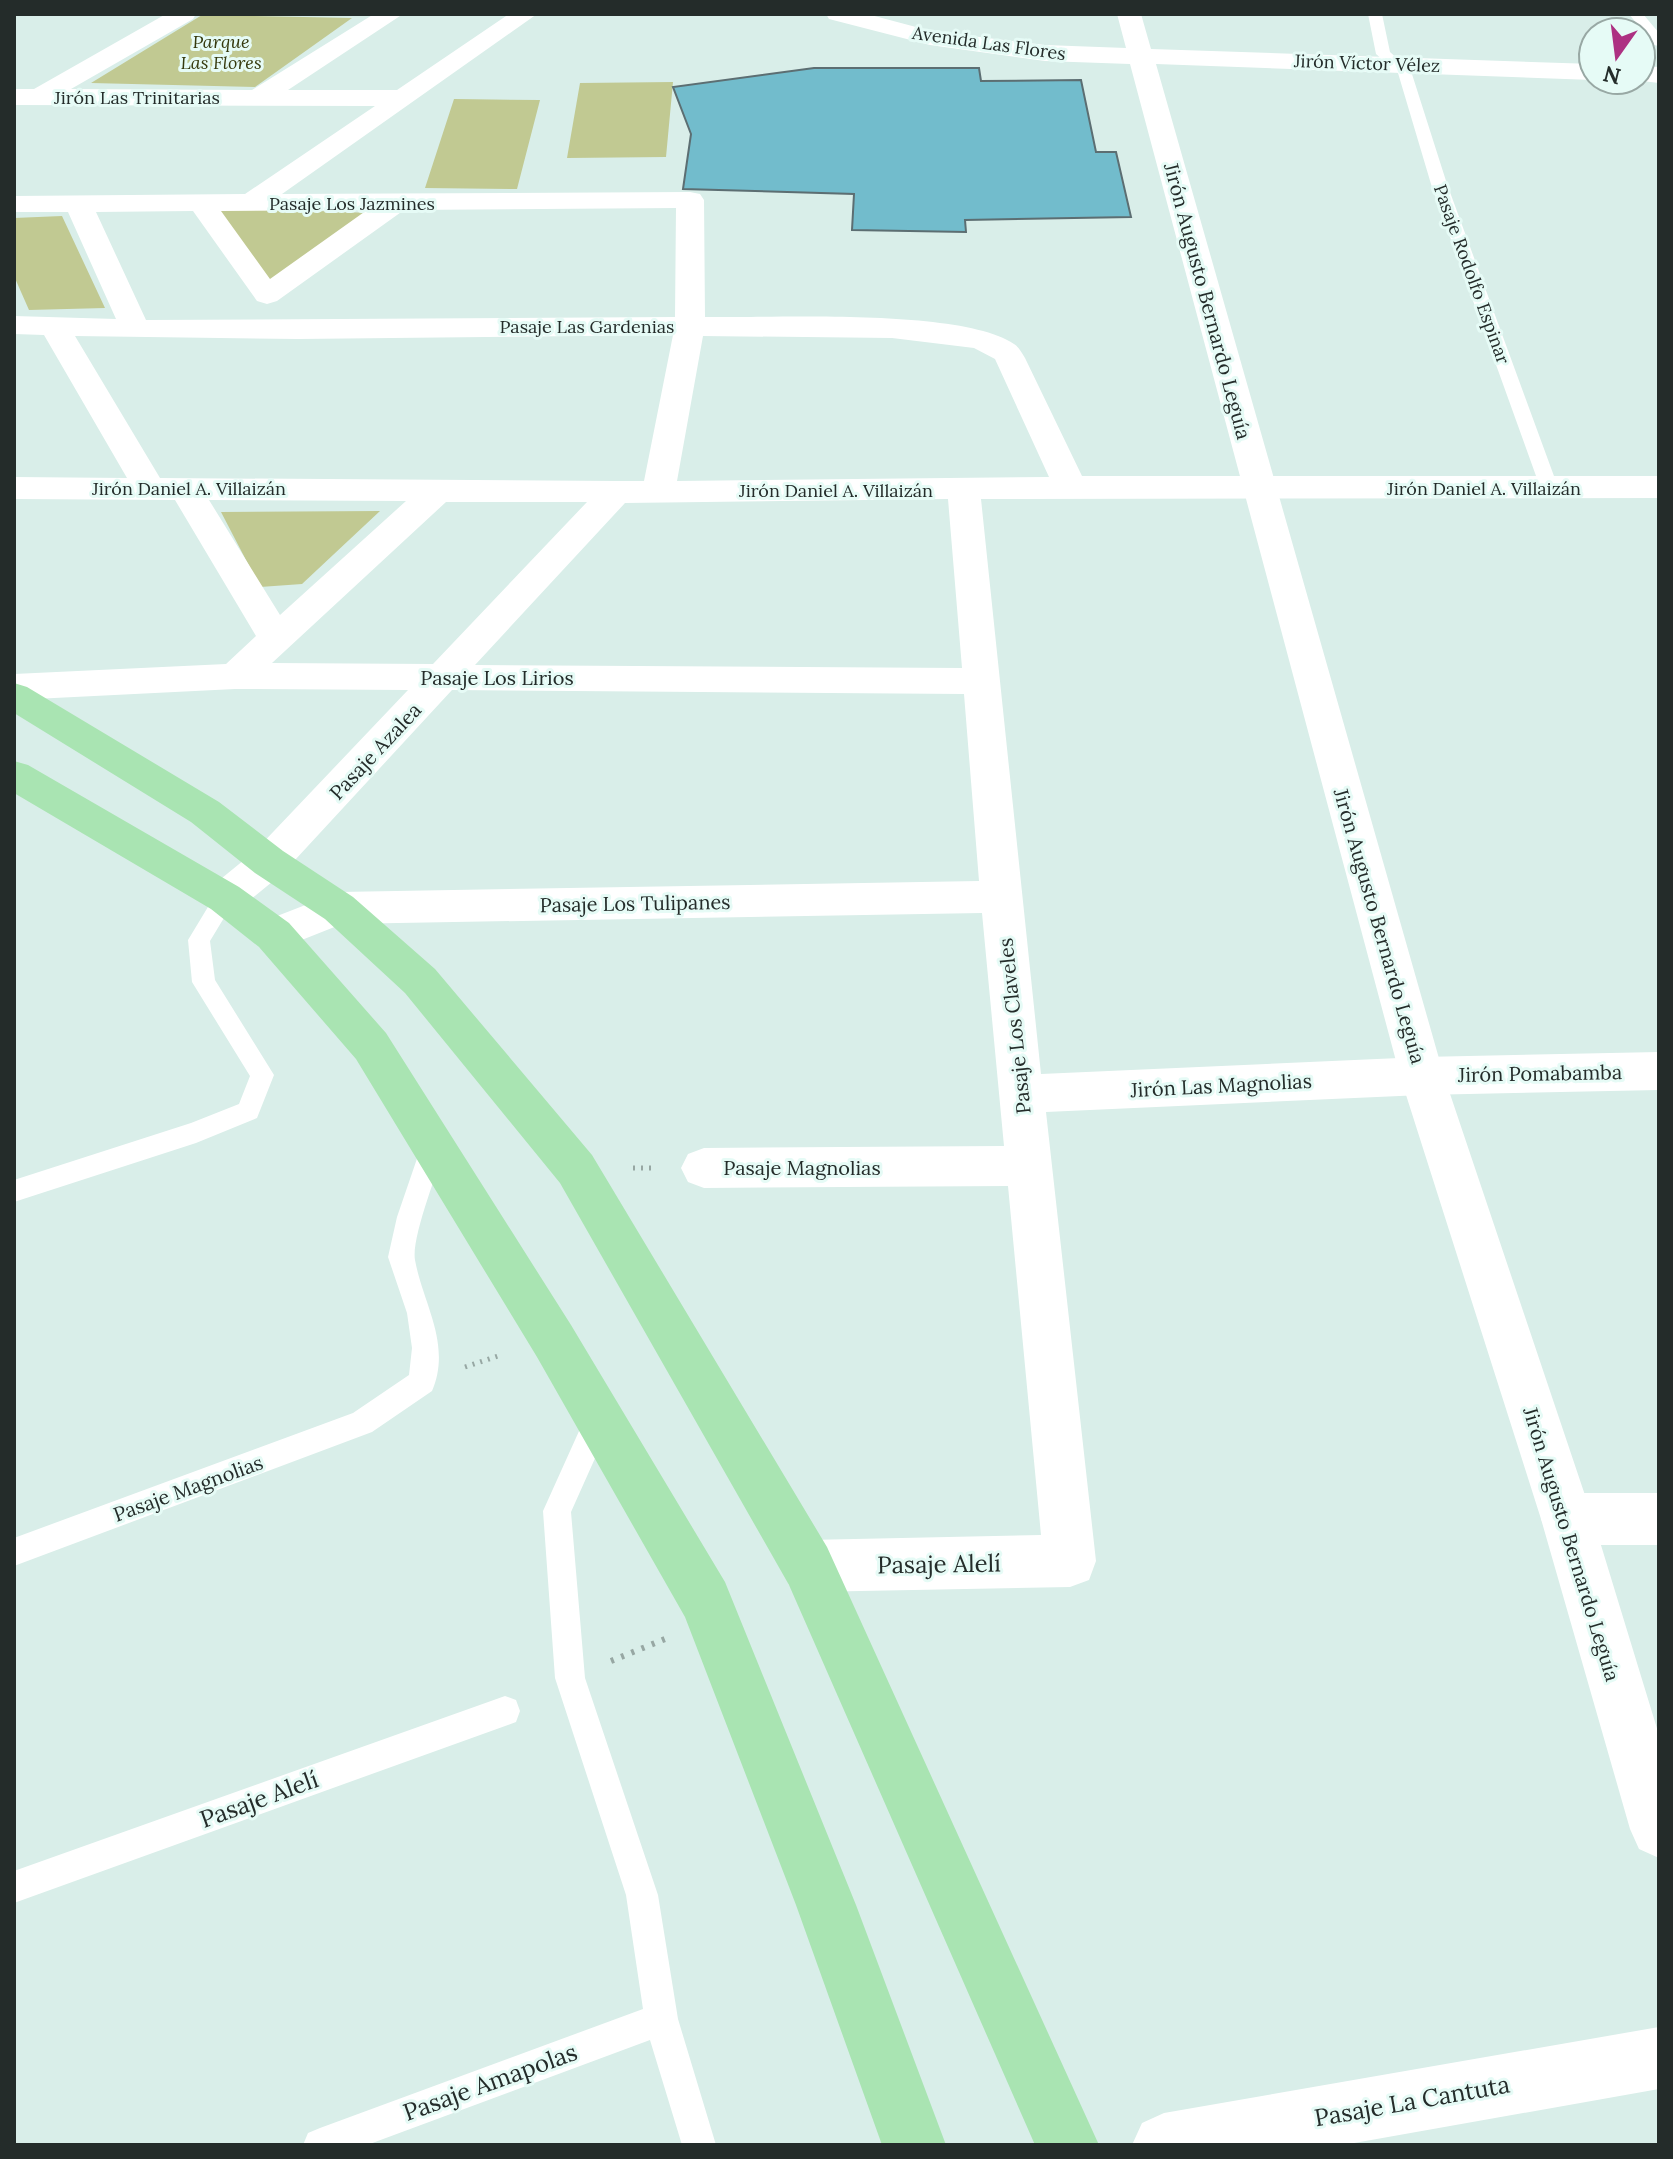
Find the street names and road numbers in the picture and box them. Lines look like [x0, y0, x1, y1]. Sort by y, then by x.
street label: Avenida Las Flores [910, 21, 1067, 65]
street label: Jirón Víctor Vélez [1292, 49, 1441, 77]
street label: Jirón Las Trinitarias [53, 86, 220, 109]
street label: Jirón Augusto Bernardo Leguía [1159, 159, 1257, 442]
street label: Pasaje Rodolfo Espinar [1429, 181, 1515, 367]
street label: Pasaje Los Jazmines [269, 192, 435, 215]
street label: Pasaje Las Gardenias [500, 315, 674, 338]
street label: Jirón Daniel A. Villaizán [91, 477, 286, 500]
street label: Jirón Daniel A. Villaizán [1386, 477, 1581, 500]
street label: Jirón Daniel A. Villaizán [738, 479, 933, 502]
street label: Pasaje Los Lirios [420, 665, 574, 690]
street label: Pasaje Azalea [324, 697, 426, 805]
street label: Jirón Augusto Bernardo Leguía [1328, 784, 1431, 1067]
street label: Pasaje Los Tulipanes [539, 889, 731, 917]
street label: Pasaje Los Claveles [992, 937, 1036, 1115]
street label: Jirón Pomabamba [1457, 1059, 1622, 1087]
street label: Jirón Las Magnolias [1129, 1068, 1312, 1102]
street label: Pasaje Magnolias [723, 1155, 881, 1180]
street label: Jirón Augusto Bernardo Leguía [1518, 1403, 1626, 1684]
street label: Pasaje Magnolias [110, 1449, 266, 1527]
street label: Pasaje Alelí [877, 1547, 1001, 1581]
street label: Pasaje Alelí [196, 1763, 322, 1835]
street label: Pasaje Amapolas [399, 2036, 581, 2128]
street label: Pasaje La Cantuta [1312, 2069, 1512, 2133]

